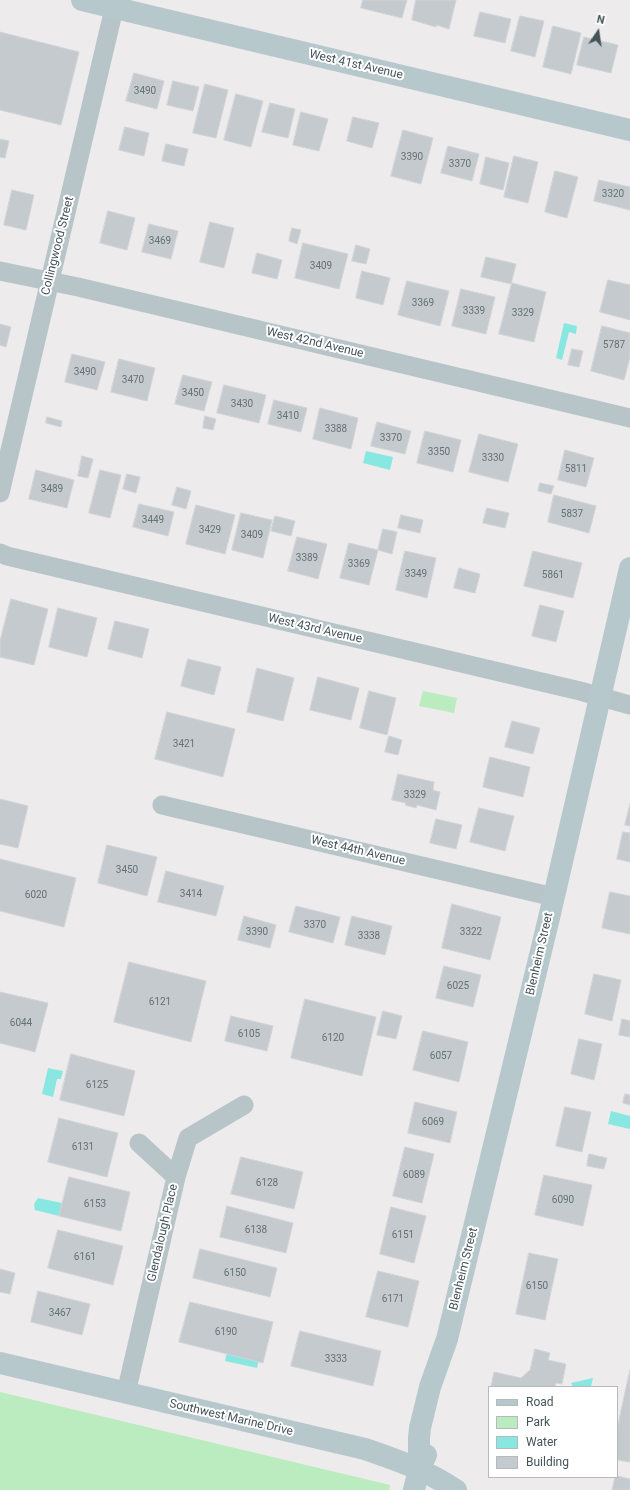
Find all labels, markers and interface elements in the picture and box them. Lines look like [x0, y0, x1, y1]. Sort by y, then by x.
north arrow [578, 12, 618, 52]
text: N [596, 13, 606, 27]
street label: West 41st Avenue [308, 47, 404, 83]
house number: 3490 [134, 85, 156, 97]
house number: 3390 [401, 151, 423, 163]
house number: 3370 [449, 158, 471, 170]
house number: 3320 [602, 188, 624, 200]
street label: Collingwood Street [39, 195, 77, 297]
house number: 3469 [149, 235, 171, 247]
house number: 3409 [310, 260, 332, 272]
house number: 3369 [412, 297, 434, 309]
house number: 3339 [463, 305, 485, 317]
house number: 3329 [512, 307, 534, 319]
street label: West 42nd Avenue [265, 325, 365, 361]
house number: 5787 [603, 339, 625, 351]
house number: 3490 [74, 366, 96, 378]
house number: 3470 [122, 374, 144, 386]
house number: 3450 [182, 387, 204, 399]
house number: 3430 [231, 398, 253, 410]
house number: 3410 [277, 410, 299, 422]
house number: 3388 [325, 423, 347, 435]
house number: 3370 [380, 432, 402, 444]
house number: 3350 [428, 446, 450, 458]
house number: 3330 [482, 452, 504, 464]
house number: 5811 [565, 463, 587, 475]
house number: 3489 [41, 483, 63, 495]
house number: 5837 [561, 508, 583, 520]
house number: 3449 [142, 514, 164, 526]
house number: 3429 [199, 524, 221, 536]
house number: 3409 [241, 529, 263, 541]
house number: 3389 [296, 552, 318, 564]
house number: 3369 [348, 558, 370, 570]
house number: 3349 [405, 568, 427, 580]
house number: 5861 [542, 569, 564, 581]
street label: West 43rd Avenue [266, 611, 364, 647]
house number: 3421 [173, 738, 195, 750]
house number: 3329 [404, 789, 426, 801]
street label: West 44th Avenue [310, 833, 406, 869]
house number: 3450 [116, 864, 138, 876]
house number: 3414 [180, 888, 202, 900]
house number: 6020 [25, 889, 47, 901]
street label: Blenheim Street [523, 911, 557, 997]
house number: 3370 [304, 919, 326, 931]
house number: 3390 [246, 926, 268, 938]
house number: 3322 [460, 926, 482, 938]
house number: 3338 [358, 930, 380, 942]
house number: 6025 [447, 980, 469, 992]
house number: 6121 [149, 996, 171, 1008]
house number: 6044 [10, 1017, 32, 1029]
house number: 6105 [238, 1028, 260, 1040]
house number: 6120 [322, 1032, 344, 1044]
house number: 6057 [430, 1050, 452, 1062]
house number: 6125 [86, 1079, 108, 1091]
house number: 6069 [422, 1116, 444, 1128]
house number: 6131 [72, 1141, 94, 1153]
house number: 6089 [403, 1169, 425, 1181]
house number: 6128 [256, 1177, 278, 1189]
street label: Glendalough Place [145, 1183, 181, 1283]
house number: 6090 [552, 1194, 574, 1206]
house number: 6153 [84, 1198, 106, 1210]
house number: 6138 [245, 1224, 267, 1236]
street label: Blenheim Street [447, 1226, 481, 1312]
house number: 6151 [392, 1229, 414, 1241]
house number: 6161 [74, 1251, 96, 1263]
house number: 6150 [224, 1267, 246, 1279]
house number: 6150 [526, 1280, 548, 1292]
house number: 6171 [382, 1293, 404, 1305]
house number: 3467 [49, 1307, 71, 1319]
house number: 6190 [215, 1326, 237, 1338]
house number: 3333 [325, 1353, 347, 1365]
legend [488, 1386, 618, 1478]
text: Road [526, 1395, 554, 1409]
street label: Southwest Marine Drive [168, 1397, 294, 1439]
text: Park [526, 1415, 550, 1429]
text: Water [526, 1435, 557, 1449]
text: Building [526, 1455, 569, 1469]

